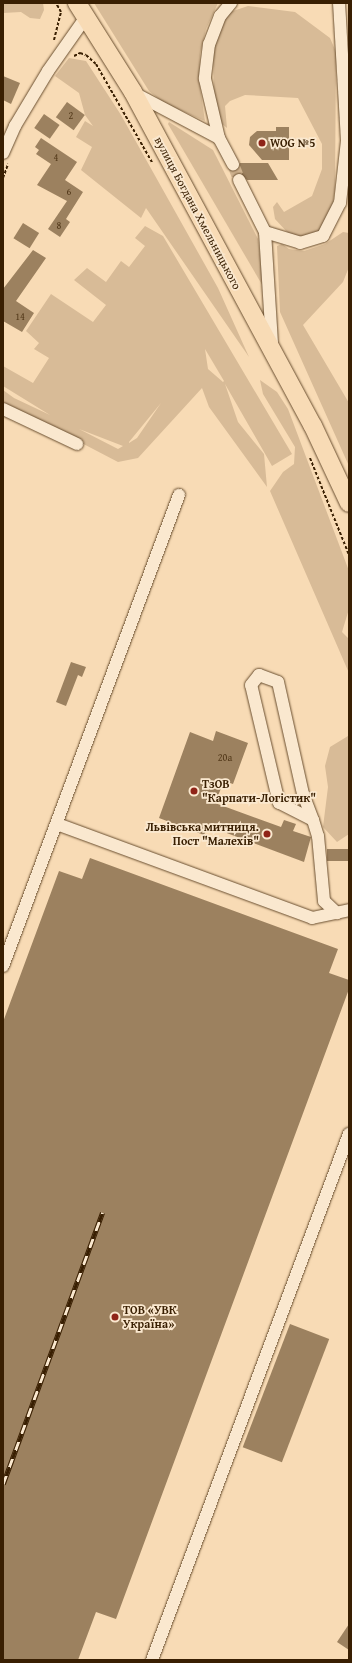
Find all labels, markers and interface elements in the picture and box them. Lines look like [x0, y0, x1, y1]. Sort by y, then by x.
house number: 2 [69, 110, 73, 122]
street label: вулиця Богдана Хмельницького [152, 134, 244, 292]
place label: WOG №5 [270, 136, 315, 150]
marker: WOG №5 [257, 138, 267, 148]
house number: 4 [54, 152, 58, 164]
house number: 6 [67, 186, 71, 198]
house number: 8 [57, 220, 61, 232]
house number: 14 [15, 311, 25, 323]
house number: 20а [218, 752, 232, 764]
place label: ТзОВ "Карпати-Логістик" [202, 777, 316, 805]
marker: ТзОВ "Карпати-Логістик" [189, 786, 199, 796]
place label: Львівська митниця. Пост "Малехів" [146, 820, 259, 848]
marker: Львівська митниця. Пост "Малехів" [262, 829, 272, 839]
place label: ТОВ «УВК Україна» [123, 1303, 177, 1331]
marker: ТОВ «УВК Україна» [110, 1312, 120, 1322]

